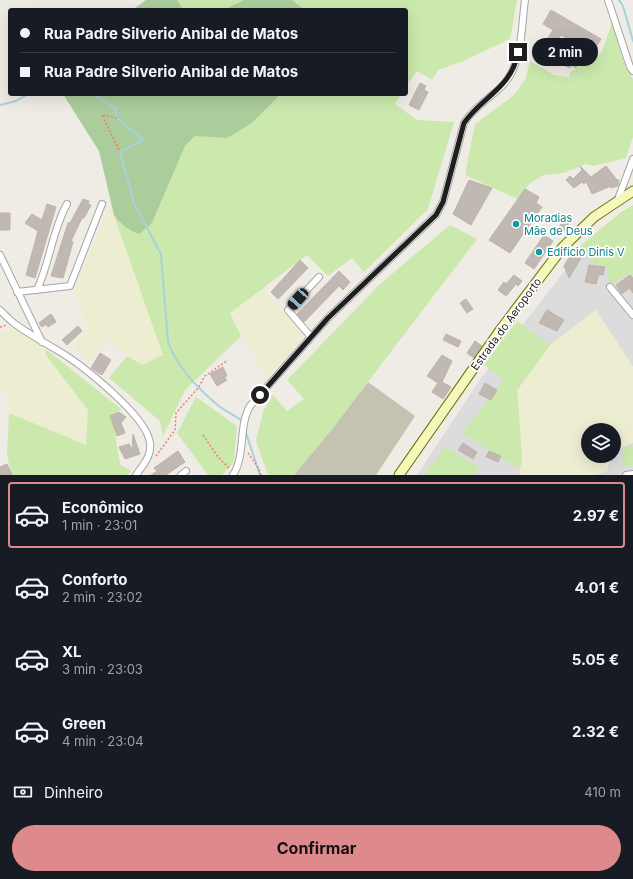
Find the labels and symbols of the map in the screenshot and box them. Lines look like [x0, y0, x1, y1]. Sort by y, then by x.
callout: 2 min [532, 38, 598, 66]
route end [509, 43, 527, 61]
place label: Moradias Mãe de Deus [524, 211, 593, 238]
marker: Moradias Mãe de Deus [511, 219, 521, 229]
place label: Edifício Dinis V [547, 245, 625, 259]
marker: Edifício Dinis V [534, 247, 544, 257]
street label: Estrada do Aeroporto [468, 275, 545, 373]
car [286, 286, 310, 312]
route start [251, 386, 269, 404]

